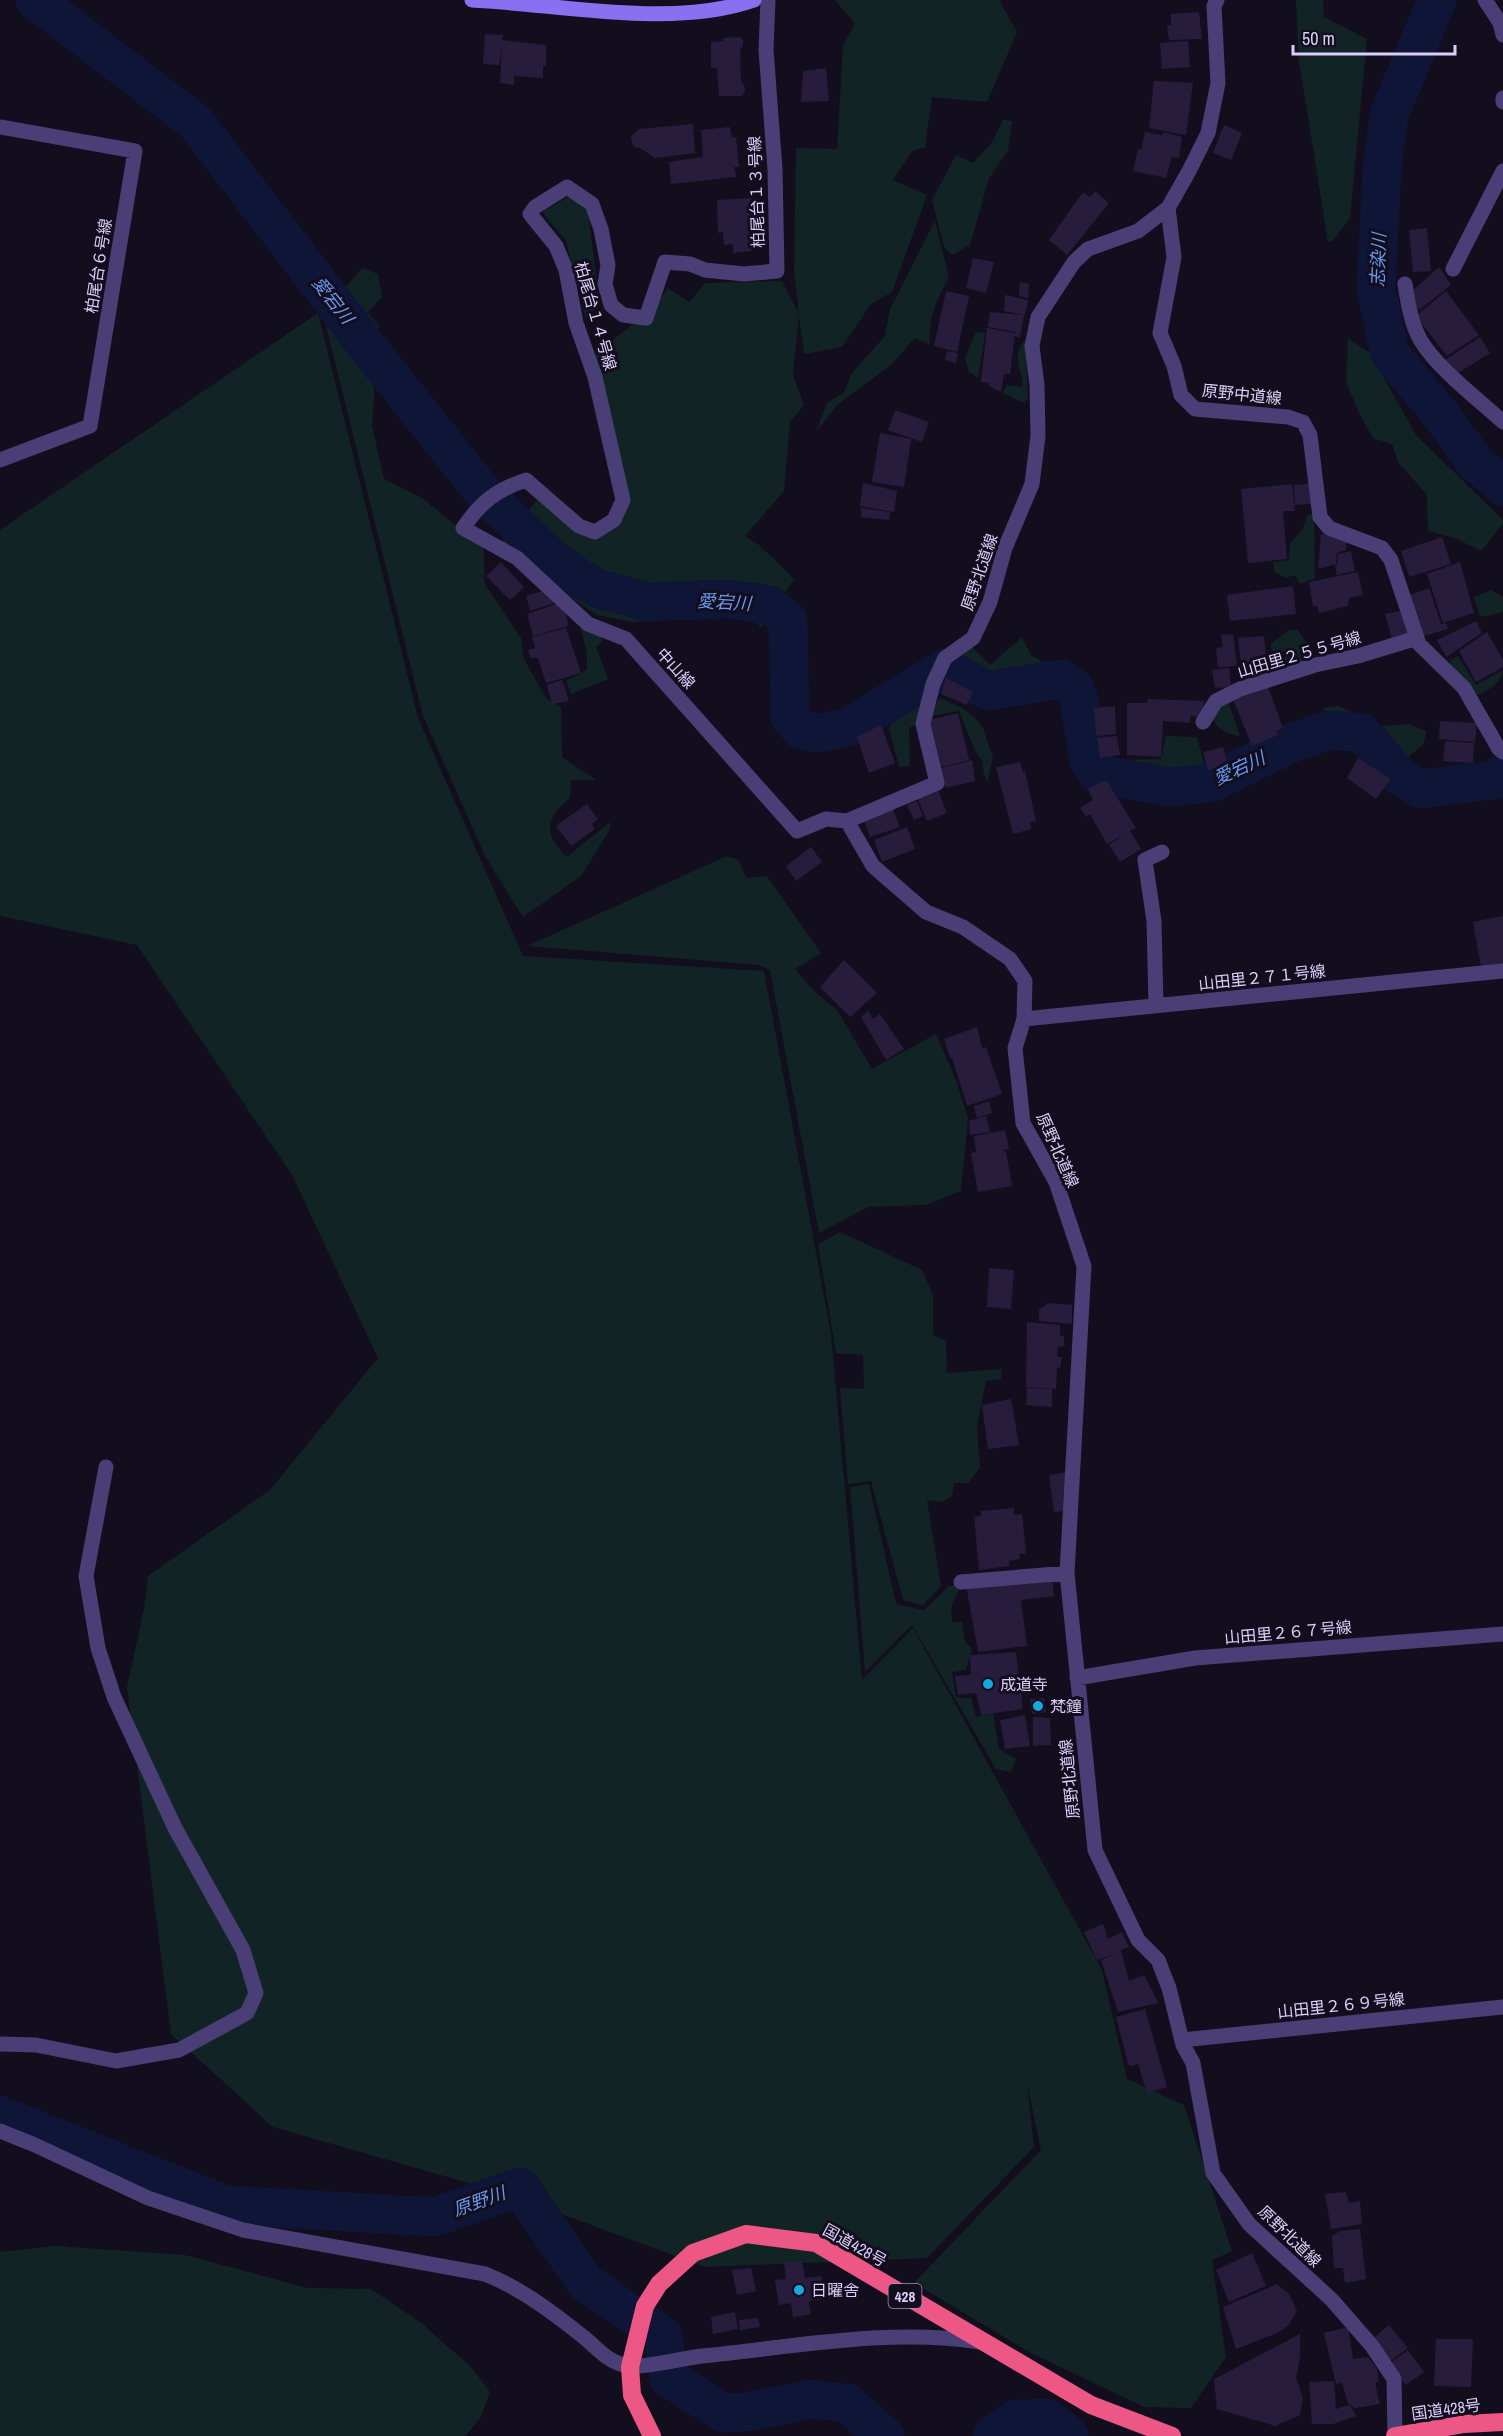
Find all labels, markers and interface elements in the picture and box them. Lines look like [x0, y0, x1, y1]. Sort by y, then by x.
scale bar [1293, 18, 1455, 56]
text: 50 m [1302, 26, 1335, 51]
street label: 柏尾台１３号線 [743, 136, 769, 248]
street label: 柏尾台６号線 [80, 217, 116, 315]
water label: 志染川 [1365, 231, 1392, 287]
street label: 柏尾台１４号線 [570, 259, 622, 373]
water label: 愛宕川 [307, 271, 361, 331]
street label: 原野中道線 [1201, 379, 1283, 409]
street label: 原野北道線 [956, 531, 1002, 613]
water label: 愛宕川 [696, 588, 754, 616]
street label: 山田里２５５号線 [1234, 626, 1364, 682]
street label: 中山線 [652, 643, 700, 693]
water label: 愛宕川 [1209, 744, 1271, 791]
street label: 山田里２７１号線 [1197, 959, 1327, 995]
street label: 原野北道線 [1032, 1109, 1084, 1191]
street label: 山田里２６７号線 [1223, 1615, 1353, 1649]
place label: 成道寺 [1000, 1673, 1048, 1695]
marker: 成道寺 [981, 1677, 995, 1691]
place label: 梵鐘 [1050, 1695, 1082, 1717]
marker: 梵鐘 [1031, 1699, 1045, 1713]
street label: 原野北道線 [1054, 1738, 1084, 1820]
street label: 山田里２６９号線 [1276, 1987, 1406, 2023]
water label: 原野川 [449, 2179, 511, 2222]
street label: 原野北道線 [1254, 2200, 1326, 2272]
street label: 国道428号 [819, 2218, 891, 2272]
place label: 日曜舎 [811, 2279, 859, 2301]
marker: 日曜舎 [792, 2283, 806, 2297]
road number: 428 [888, 2284, 922, 2308]
street label: 国道428号 [1410, 2393, 1482, 2425]

